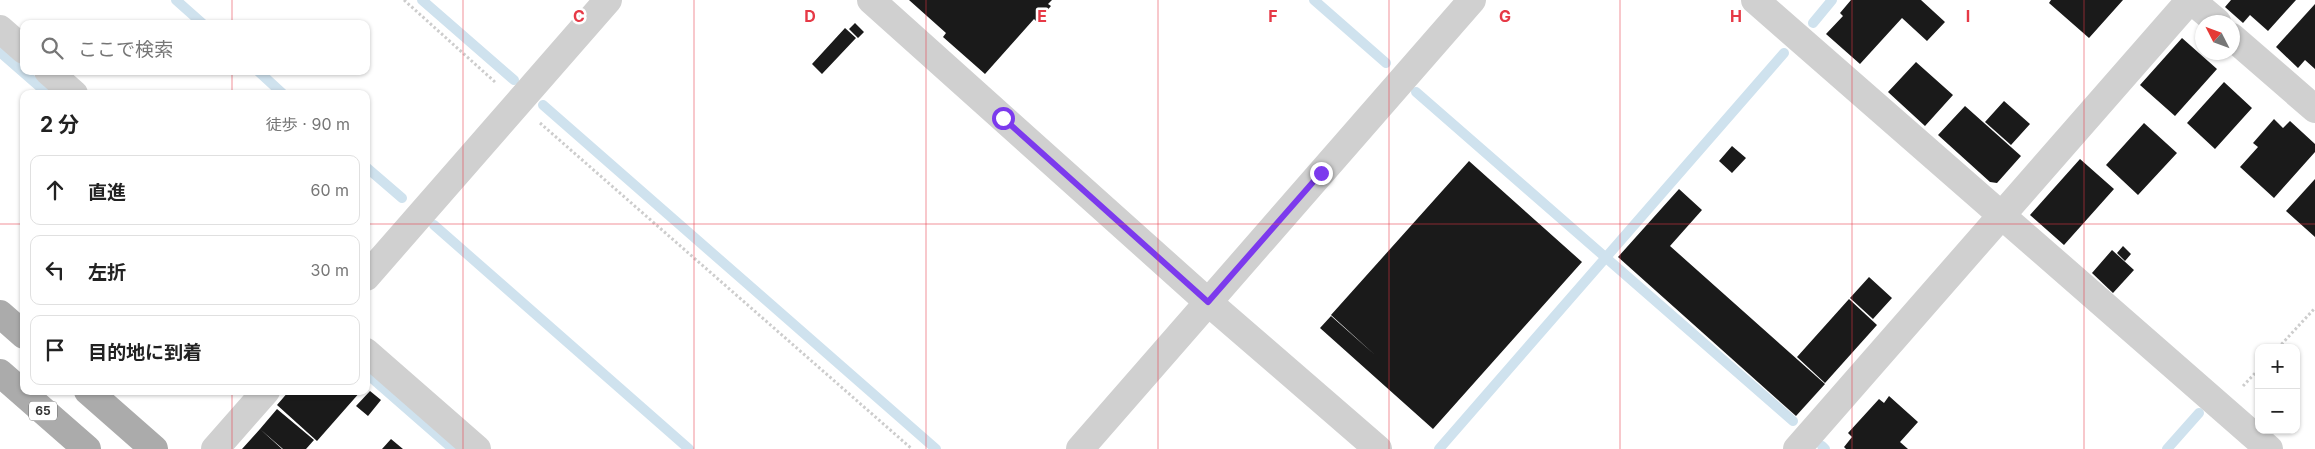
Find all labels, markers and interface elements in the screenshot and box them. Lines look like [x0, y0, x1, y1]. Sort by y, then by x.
text: C [573, 6, 585, 26]
text: D [804, 6, 816, 26]
text: E [1037, 6, 1047, 26]
text: F [1268, 6, 1278, 26]
text: G [1499, 6, 1511, 26]
text: H [1730, 6, 1742, 26]
text: I [1966, 6, 1970, 26]
north arrow [2195, 15, 2240, 60]
search box [20, 20, 370, 75]
icon: search [38, 34, 66, 62]
text: ここで検索 [78, 38, 173, 61]
route start [992, 107, 1015, 130]
text: 2 分 [40, 112, 79, 137]
text: 徒歩 · 90 m [266, 114, 350, 134]
route end [1310, 162, 1333, 185]
icon: ahead [41, 176, 69, 204]
text: 60 m [310, 180, 349, 200]
text: 直進 [88, 181, 126, 204]
icon: left [41, 256, 69, 284]
text: 30 m [311, 260, 349, 280]
text: 左折 [88, 261, 126, 284]
icon: arrive [41, 336, 69, 364]
text: 目的地に到着 [88, 341, 202, 364]
map controls [2255, 344, 2300, 434]
button: + [2255, 344, 2300, 389]
button: − [2255, 389, 2300, 434]
road number: 65 [29, 402, 57, 421]

